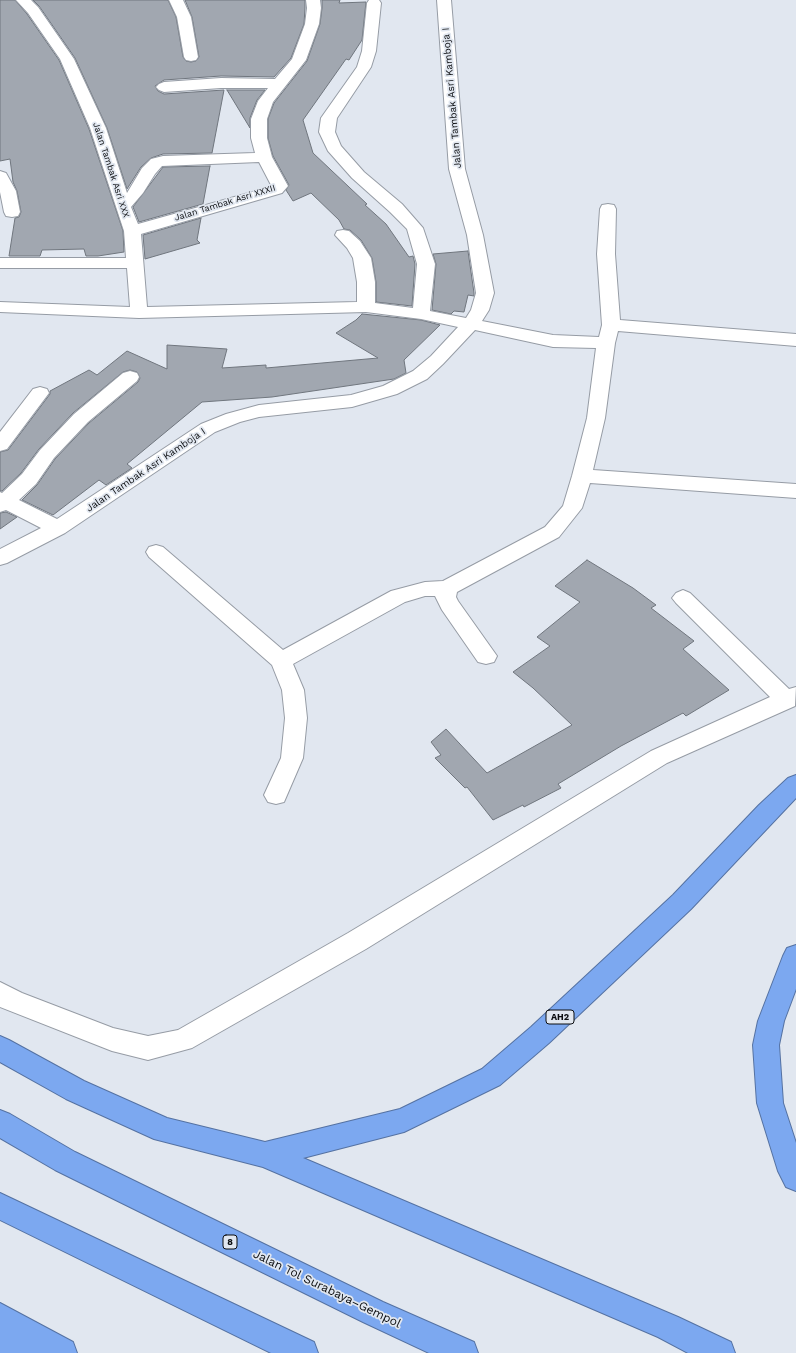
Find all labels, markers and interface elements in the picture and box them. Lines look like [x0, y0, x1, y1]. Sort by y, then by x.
street label: Jalan Tambak Asri Kamboja I [440, 27, 464, 169]
street label: Jalan Tambak Asri XXX [90, 121, 132, 219]
street label: Jalan Tambak Asri XXXII [173, 182, 277, 224]
street label: Jalan Tambak Asri Kamboja I [84, 426, 208, 514]
road number: AH2 [546, 1010, 574, 1024]
road number: 8 [223, 1235, 237, 1249]
street label: Jalan Tol Surabaya–Gempol [251, 1247, 403, 1331]

